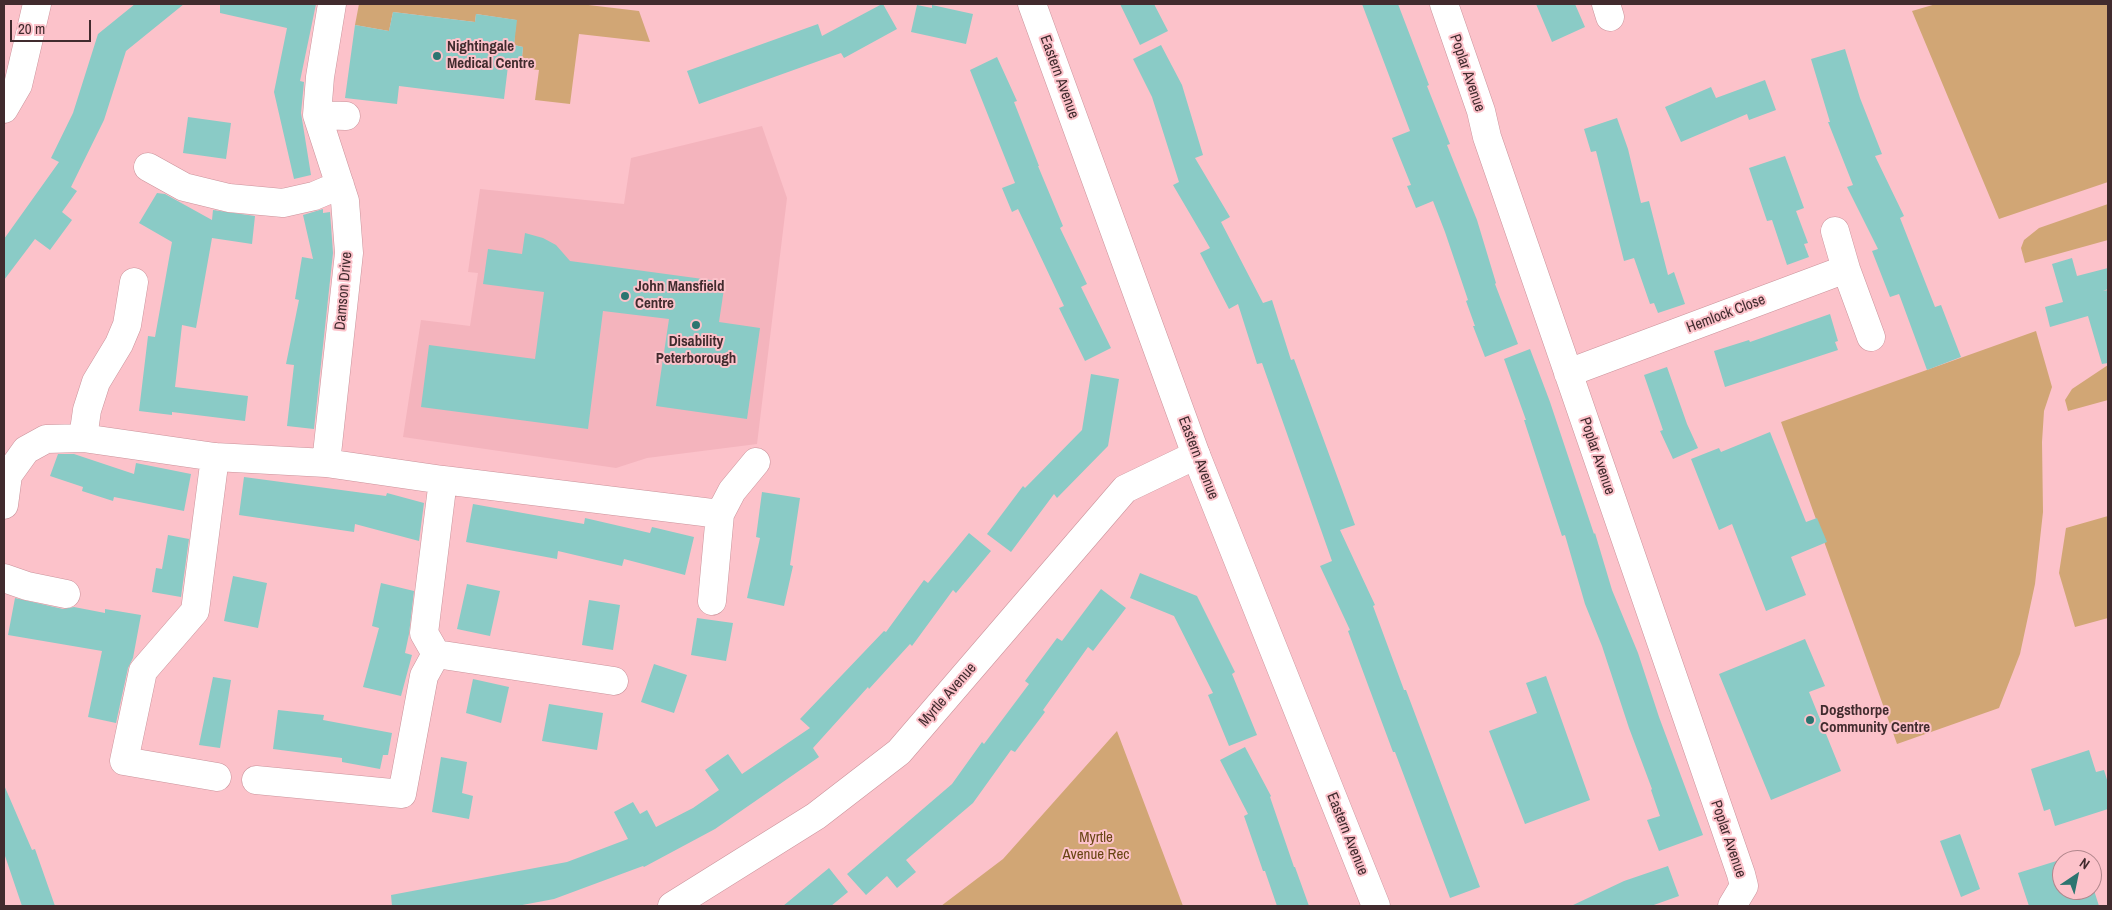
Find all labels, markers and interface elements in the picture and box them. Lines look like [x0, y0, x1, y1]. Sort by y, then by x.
scale bar [12, 10, 94, 42]
text: 20 m [18, 18, 45, 39]
street label: Poplar Avenue [1445, 32, 1489, 114]
street label: Eastern Avenue [1036, 33, 1082, 121]
place label: Nightingale Medical Centre [447, 38, 534, 73]
marker: Nightingale Medical Centre [431, 50, 443, 62]
street label: Damson Drive [332, 251, 356, 331]
place label: John Mansfield Centre [635, 278, 725, 313]
marker: John Mansfield Centre [619, 290, 631, 302]
street label: Hemlock Close [1684, 291, 1768, 337]
marker: Disability Peterborough [690, 319, 702, 331]
place label: Disability Peterborough [656, 333, 736, 368]
street label: Eastern Avenue [1174, 414, 1222, 502]
street label: Poplar Avenue [1575, 415, 1619, 497]
street label: Myrtle Avenue [915, 660, 981, 730]
place label: Dogsthorpe Community Centre [1820, 702, 1930, 737]
marker: Dogsthorpe Community Centre [1804, 714, 1816, 726]
street label: Eastern Avenue [1322, 790, 1372, 878]
street label: Poplar Avenue [1706, 798, 1750, 880]
park label: Myrtle Avenue Rec [1063, 829, 1129, 864]
north arrow [2052, 850, 2102, 900]
text: N [2076, 854, 2093, 873]

